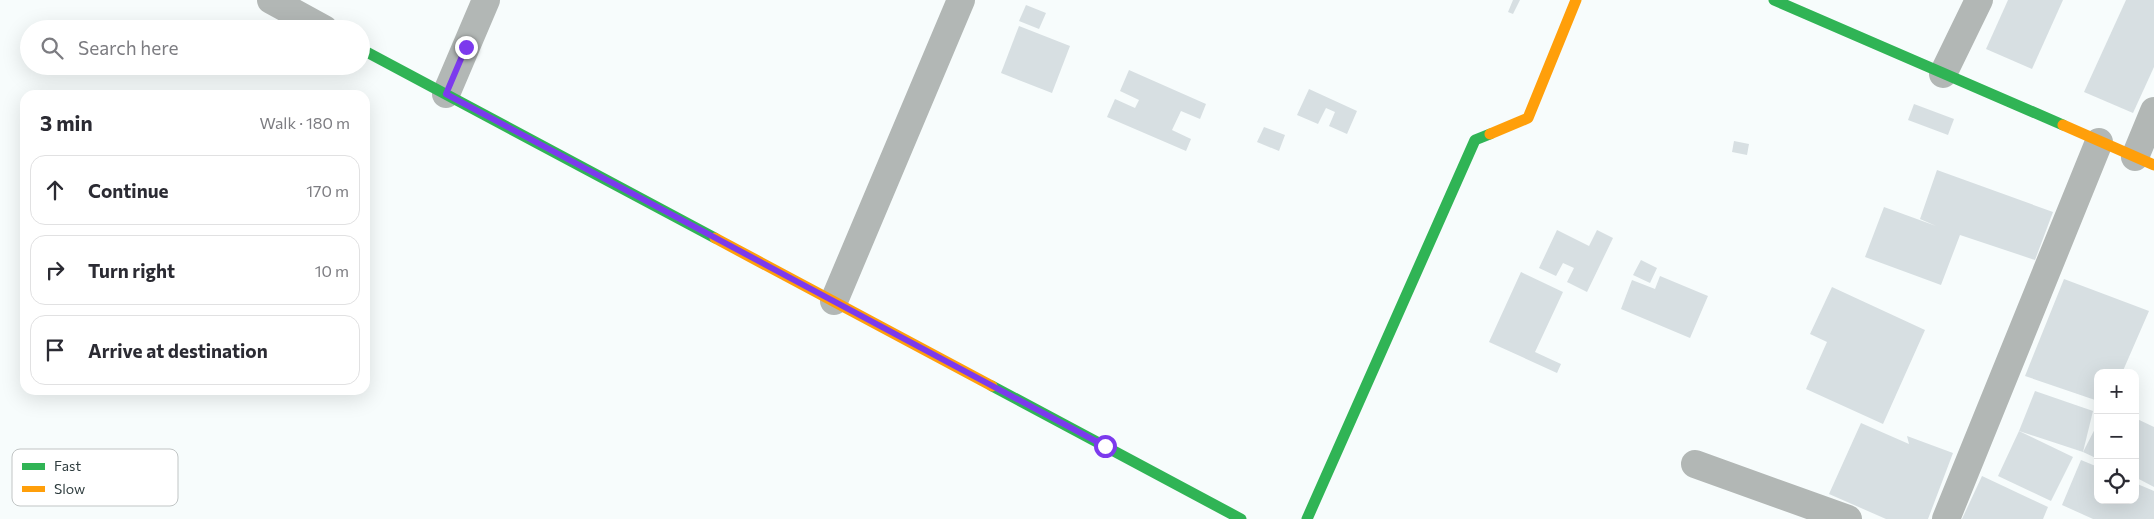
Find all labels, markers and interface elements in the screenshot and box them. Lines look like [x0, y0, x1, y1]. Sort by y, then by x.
search box [20, 20, 370, 75]
icon: search [38, 34, 66, 62]
text: Search here [78, 36, 178, 59]
route end [455, 36, 478, 59]
text: 3 min [40, 110, 93, 135]
text: Walk · 180 m [260, 113, 350, 132]
icon: ahead [41, 176, 69, 204]
text: Continue [88, 179, 168, 202]
text: 170 m [306, 181, 349, 200]
icon: right [41, 256, 69, 284]
text: Turn right [88, 259, 175, 282]
text: 10 m [315, 261, 349, 280]
icon: arrive [41, 336, 69, 364]
text: Arrive at destination [88, 339, 268, 362]
map controls [2094, 369, 2139, 504]
button: + [2094, 369, 2139, 414]
button: − [2094, 414, 2139, 459]
route start [1094, 435, 1117, 458]
legend [12, 449, 178, 506]
text: Fast [54, 457, 81, 474]
button: locate [2094, 459, 2139, 504]
text: Slow [54, 480, 85, 497]

